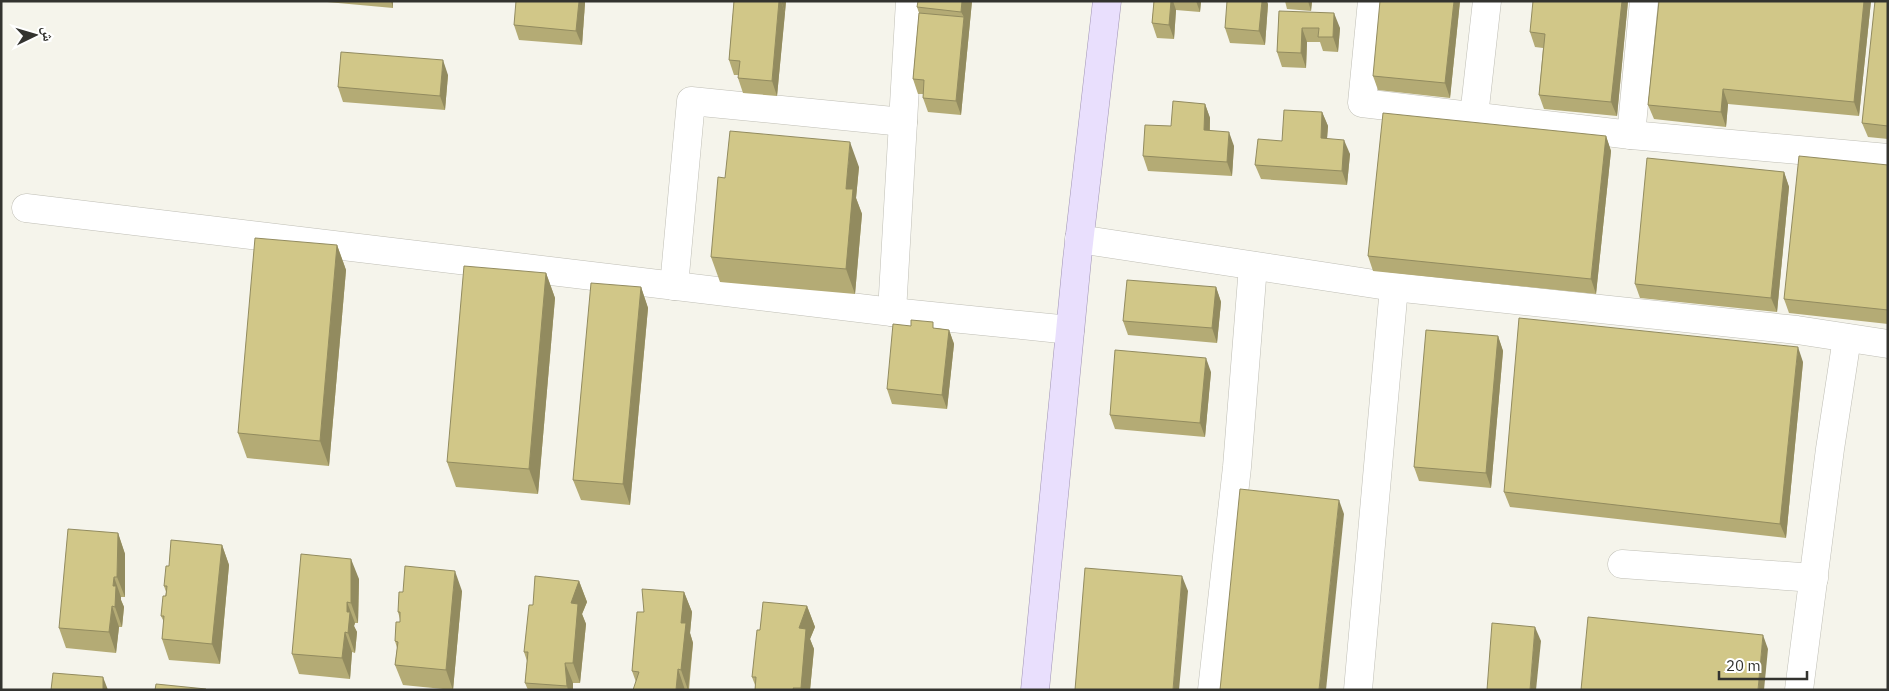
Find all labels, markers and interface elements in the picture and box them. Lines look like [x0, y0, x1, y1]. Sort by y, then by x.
north arrow [10, 10, 60, 60]
text: ش [38, 26, 58, 42]
scale bar [1719, 648, 1806, 680]
text: 20 m [1726, 656, 1761, 675]

